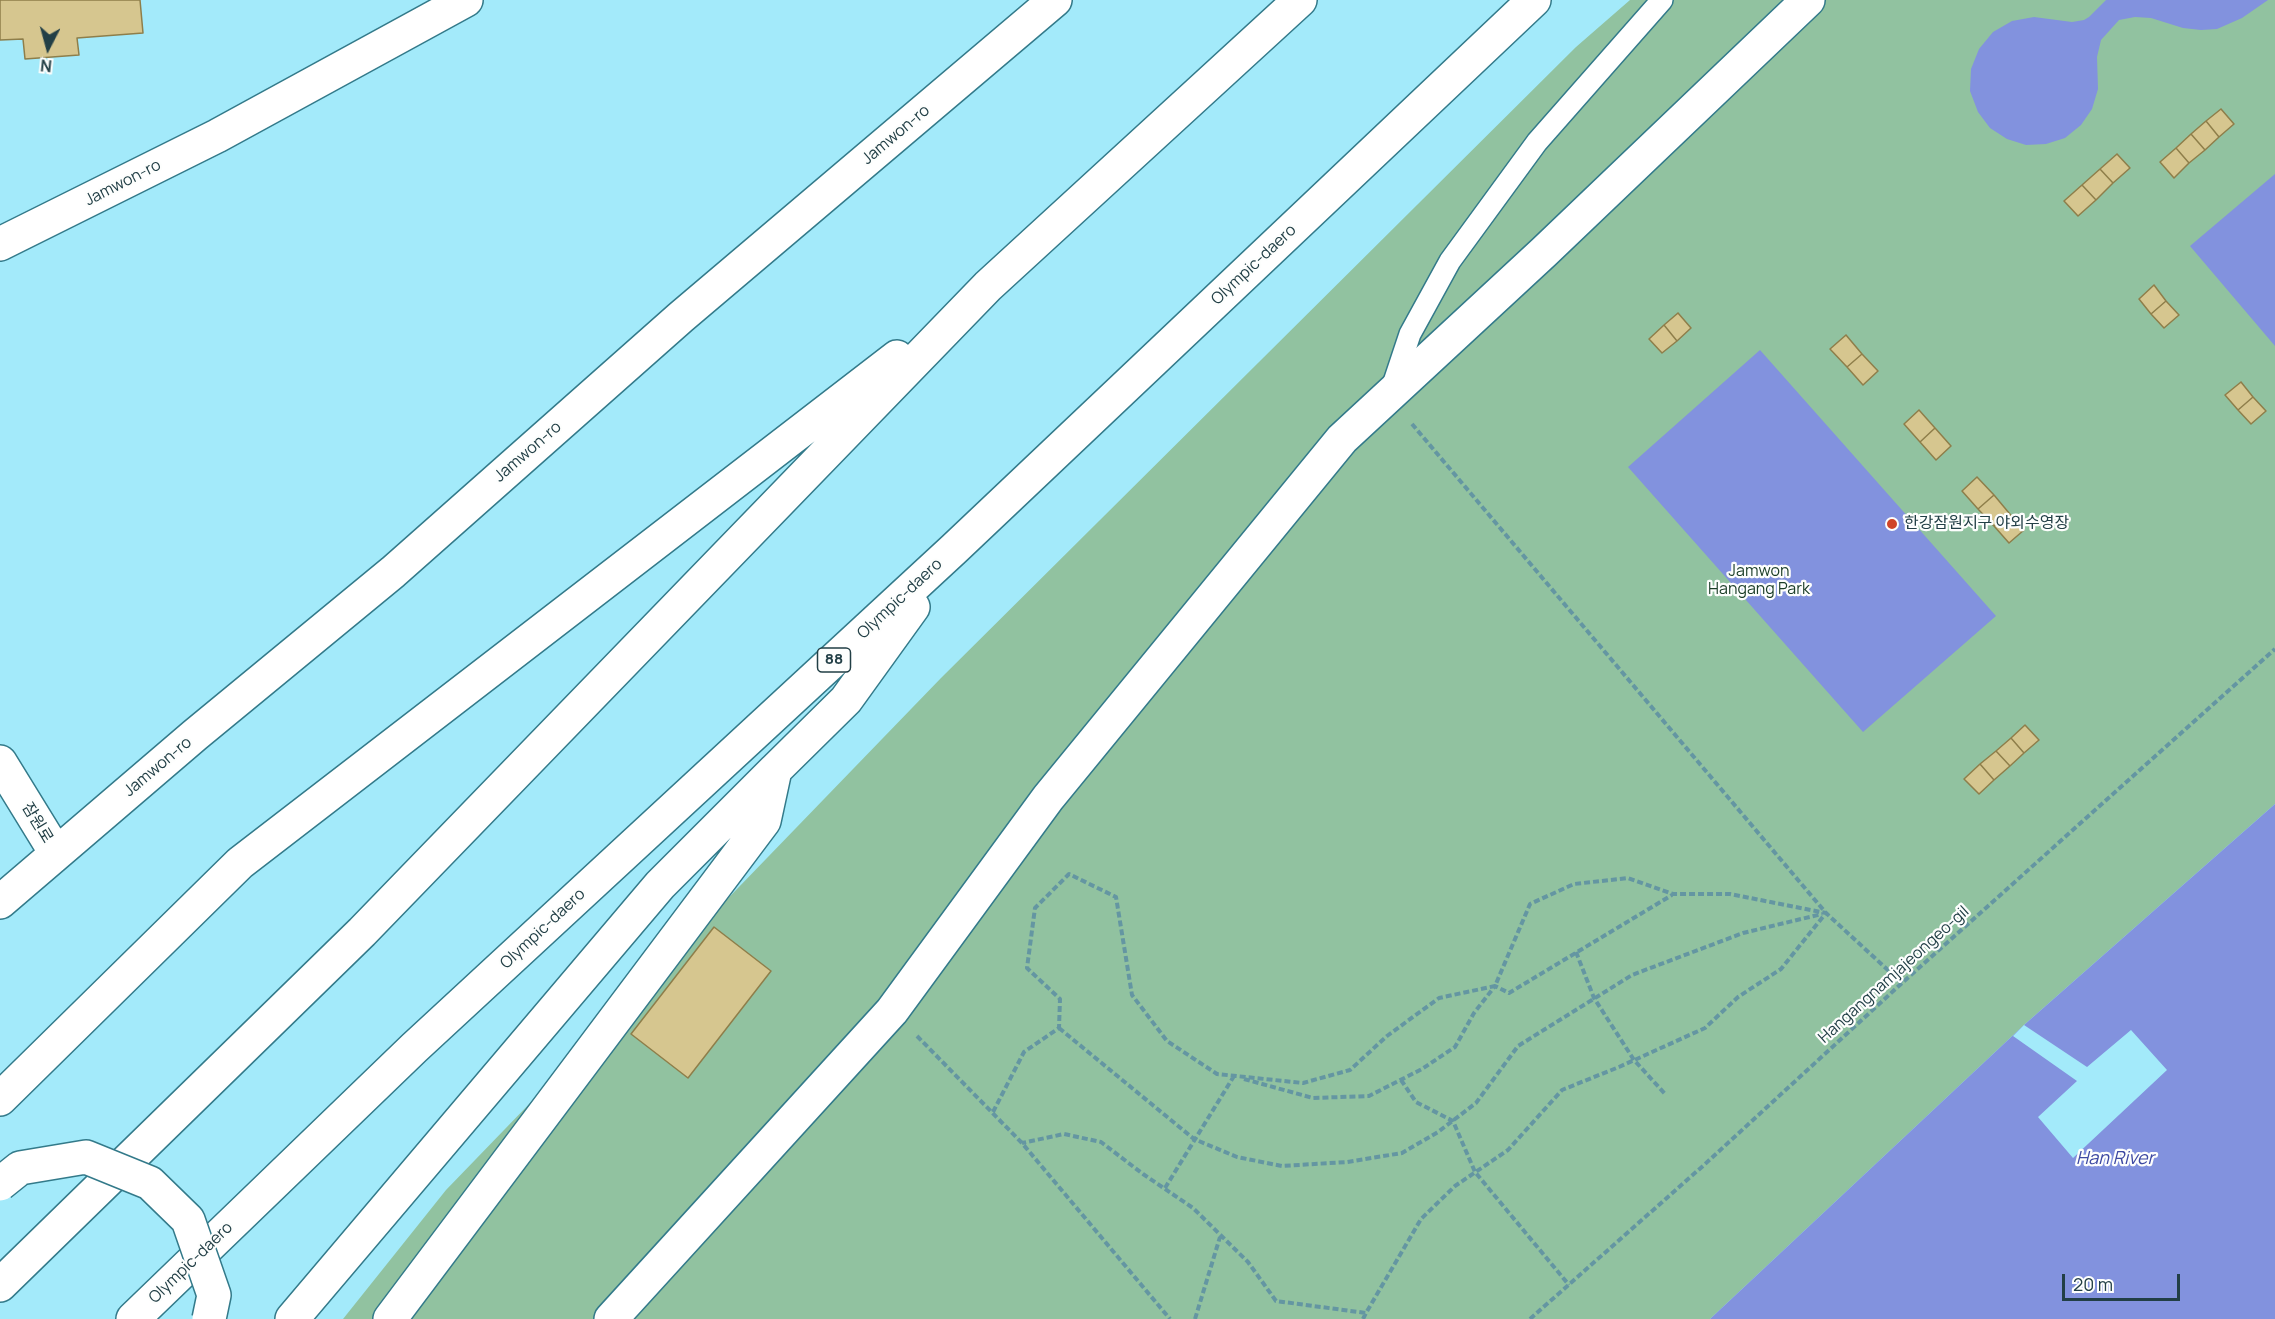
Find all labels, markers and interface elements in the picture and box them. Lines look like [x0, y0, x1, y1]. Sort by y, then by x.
north arrow [18, 18, 78, 78]
text: N [39, 54, 53, 77]
street label: Jamwon-ro [858, 101, 934, 169]
street label: Jamwon-ro [82, 156, 164, 210]
street label: Olympic-daero [1208, 221, 1300, 309]
street label: Jamwon-ro [491, 418, 565, 486]
place label: 한강잠원지구 야외수영장 [1904, 514, 2069, 534]
marker: 한강잠원지구 야외수영장 [1885, 517, 1899, 531]
street label: Olympic-daero [854, 555, 946, 643]
park label: Jamwon Hangang Park [1708, 562, 1810, 600]
road number: 88 [818, 648, 850, 672]
street label: Jamwon-ro [120, 733, 196, 801]
street label: 잠원로 [17, 799, 57, 847]
street label: Olympic-daero [497, 885, 589, 973]
street label: Hangangnamjajeongeo-gil [1815, 902, 1973, 1048]
water label: Han River [2076, 1148, 2154, 1170]
street label: Olympic-daero [145, 1218, 237, 1308]
scale bar [2065, 1262, 2184, 1300]
text: 20 m [2073, 1272, 2113, 1296]

